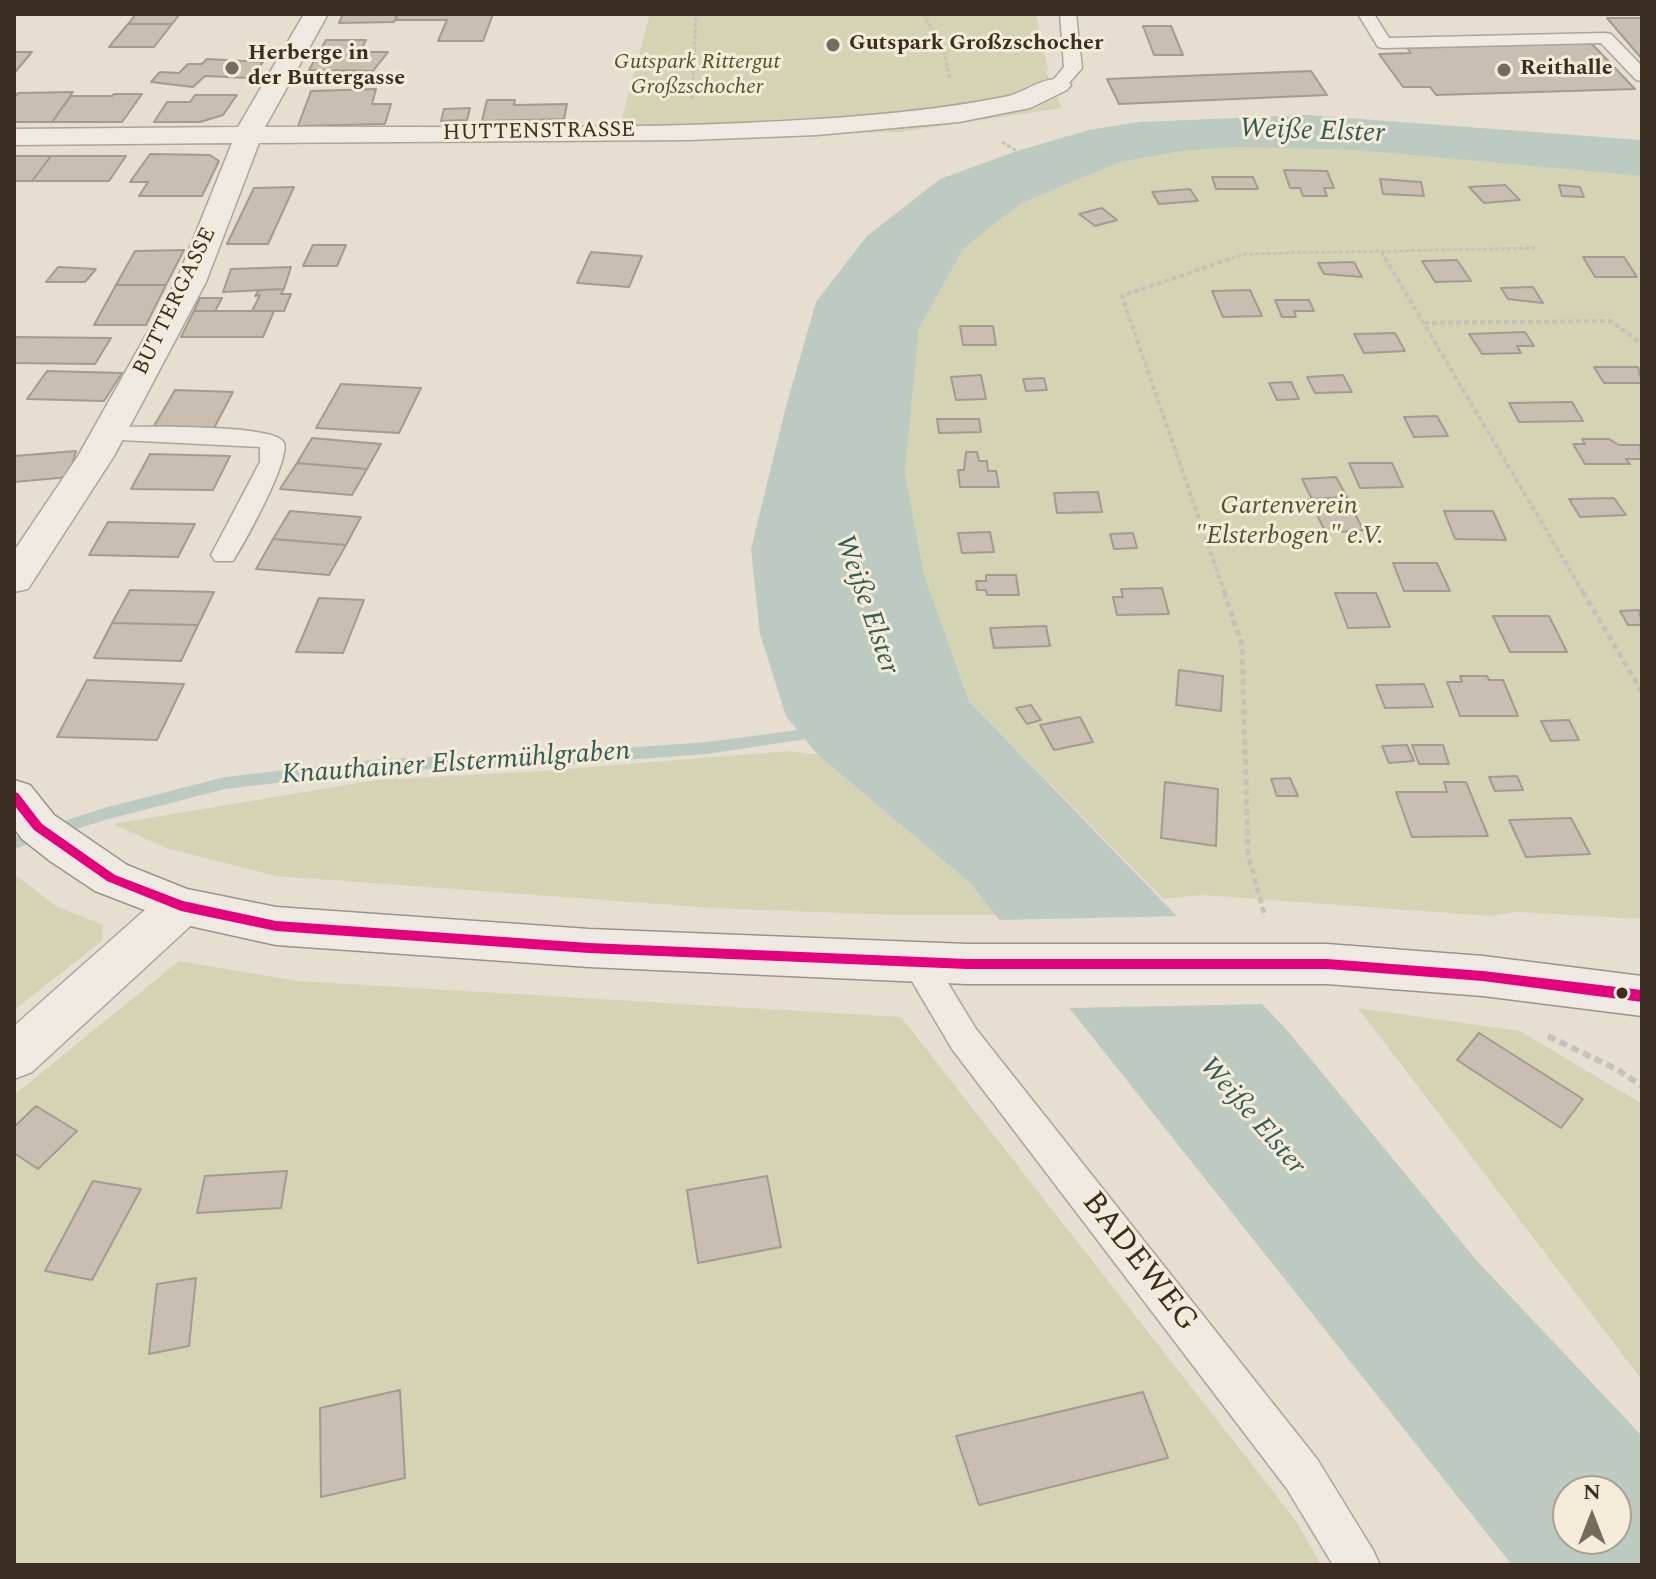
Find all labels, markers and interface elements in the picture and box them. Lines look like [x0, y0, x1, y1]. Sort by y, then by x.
place label: Gutspark Großzschocher [849, 32, 1103, 58]
marker: Gutspark Großzschocher [824, 36, 842, 54]
place label: Herberge in der Buttergasse [248, 42, 405, 94]
park label: Gutspark Rittergut Großzschocher [614, 51, 780, 102]
place label: Reithalle [1520, 57, 1613, 83]
marker: Herberge in der Buttergasse [223, 59, 241, 77]
marker: Reithalle [1495, 61, 1513, 79]
water label: Weiße Elster [1239, 114, 1385, 152]
street label: HUTTENSTRASSE [442, 118, 636, 148]
street label: BUTTERGASSE [129, 224, 223, 380]
park label: Gartenverein "Elsterbogen" e.V. [1194, 492, 1384, 554]
water label: Weiße Elster [825, 531, 905, 679]
water label: Knauthainer Elstermühlgraben [280, 736, 632, 794]
unlabelled marker [1614, 985, 1630, 1001]
water label: Weiße Elster [1191, 1051, 1311, 1183]
street label: BADEWEG [1071, 1185, 1205, 1341]
north arrow [1552, 1475, 1632, 1555]
text: N [1583, 1476, 1601, 1509]

